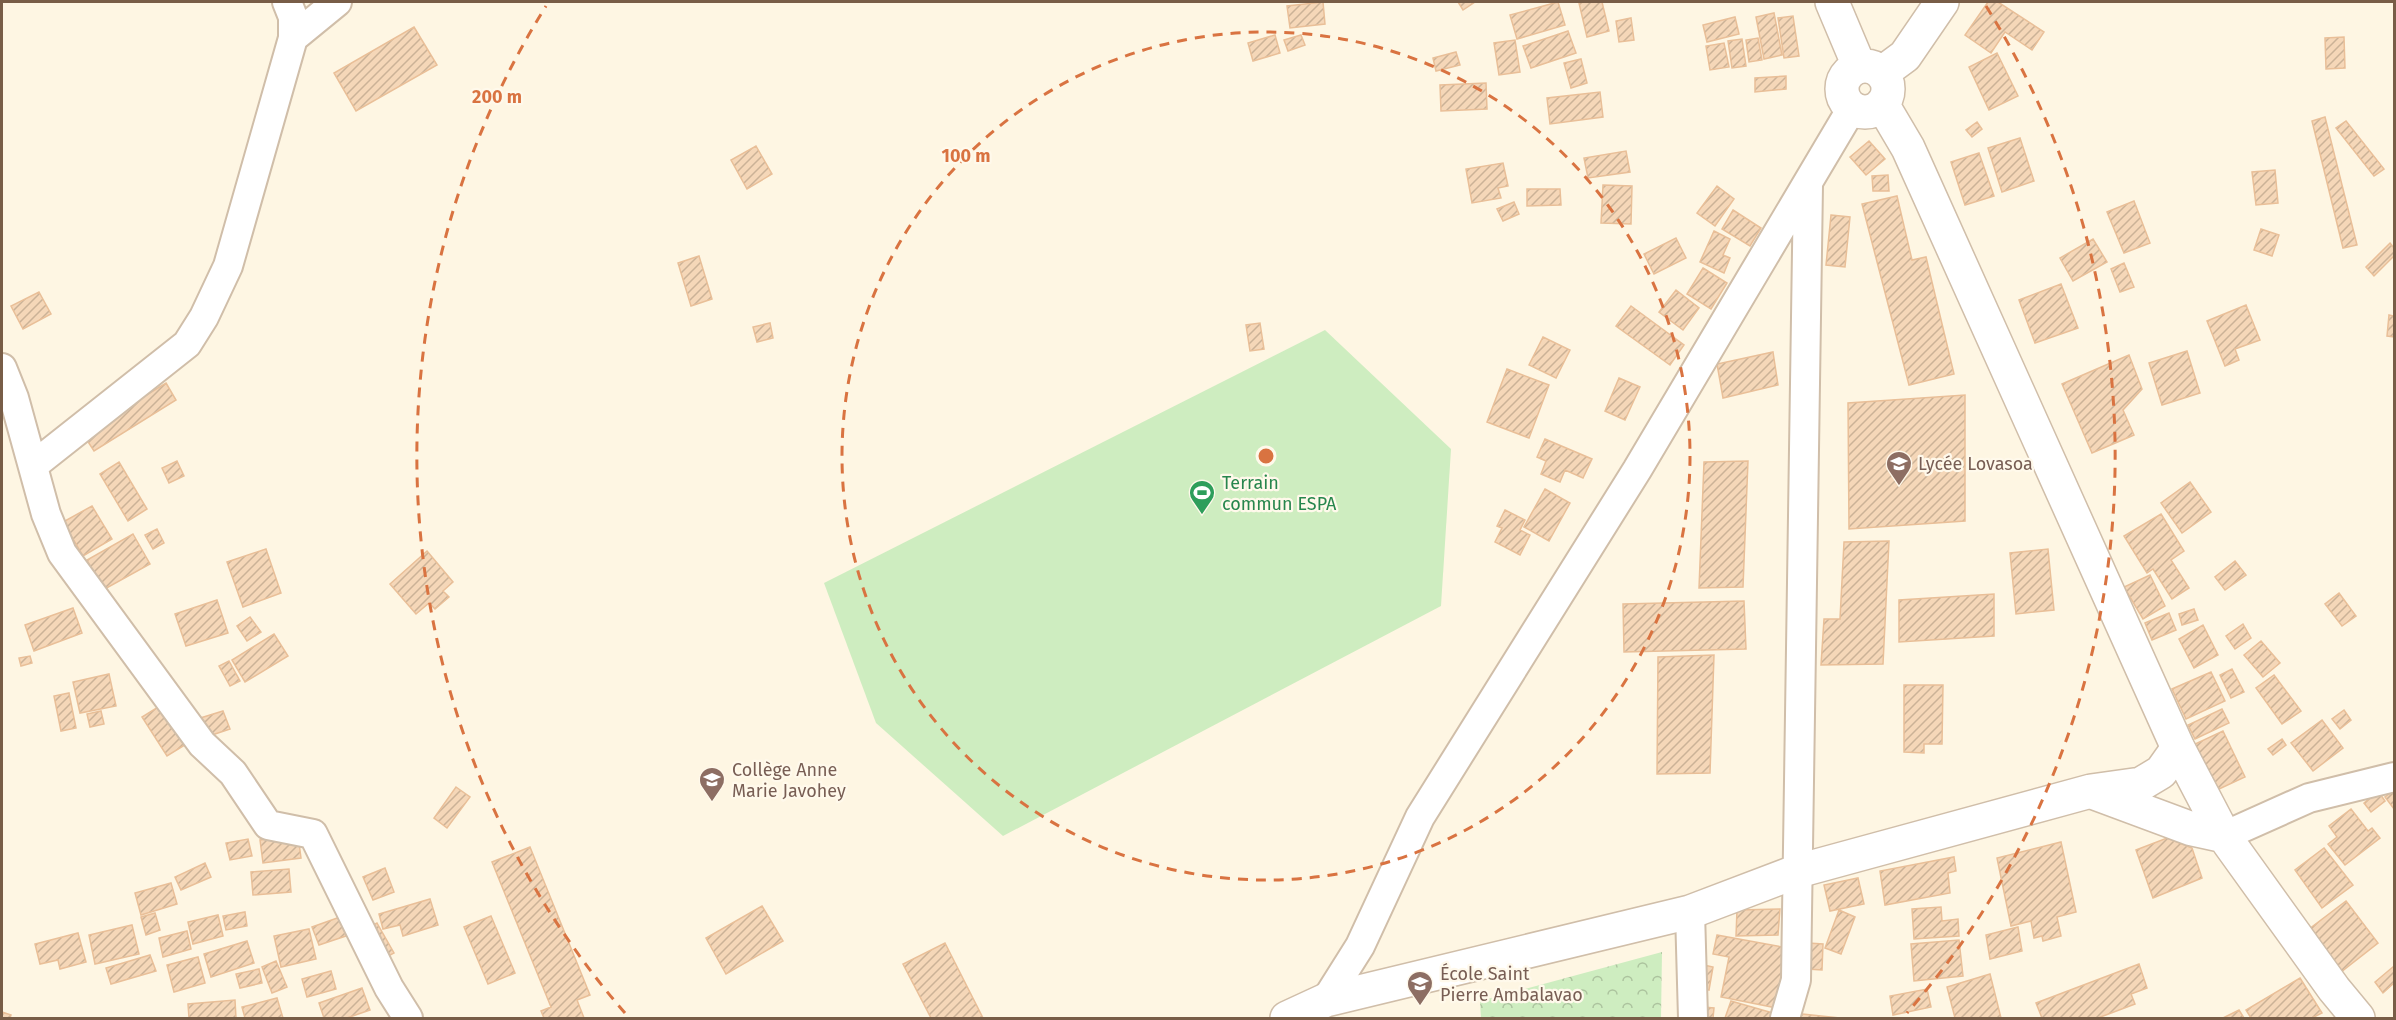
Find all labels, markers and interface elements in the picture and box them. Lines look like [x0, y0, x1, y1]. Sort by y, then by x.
text: 200 m [472, 86, 522, 108]
text: 100 m [942, 145, 990, 167]
centre of rings [1256, 446, 1276, 466]
school or university icon: Lycée Lovasoa [1884, 449, 1914, 487]
place label: Lycée Lovasoa [1918, 453, 2033, 475]
place label: Terrain commun ESPA [1222, 472, 1337, 515]
sports icon: Terrain commun ESPA [1187, 478, 1217, 516]
place label: Collège Anne Marie Javohey [732, 759, 846, 802]
school or university icon: Collège Anne Marie Javohey [697, 765, 727, 803]
place label: École Saint Pierre Ambalavao [1440, 962, 1583, 1006]
school or university icon: École Saint Pierre Ambalavao [1405, 969, 1435, 1007]

